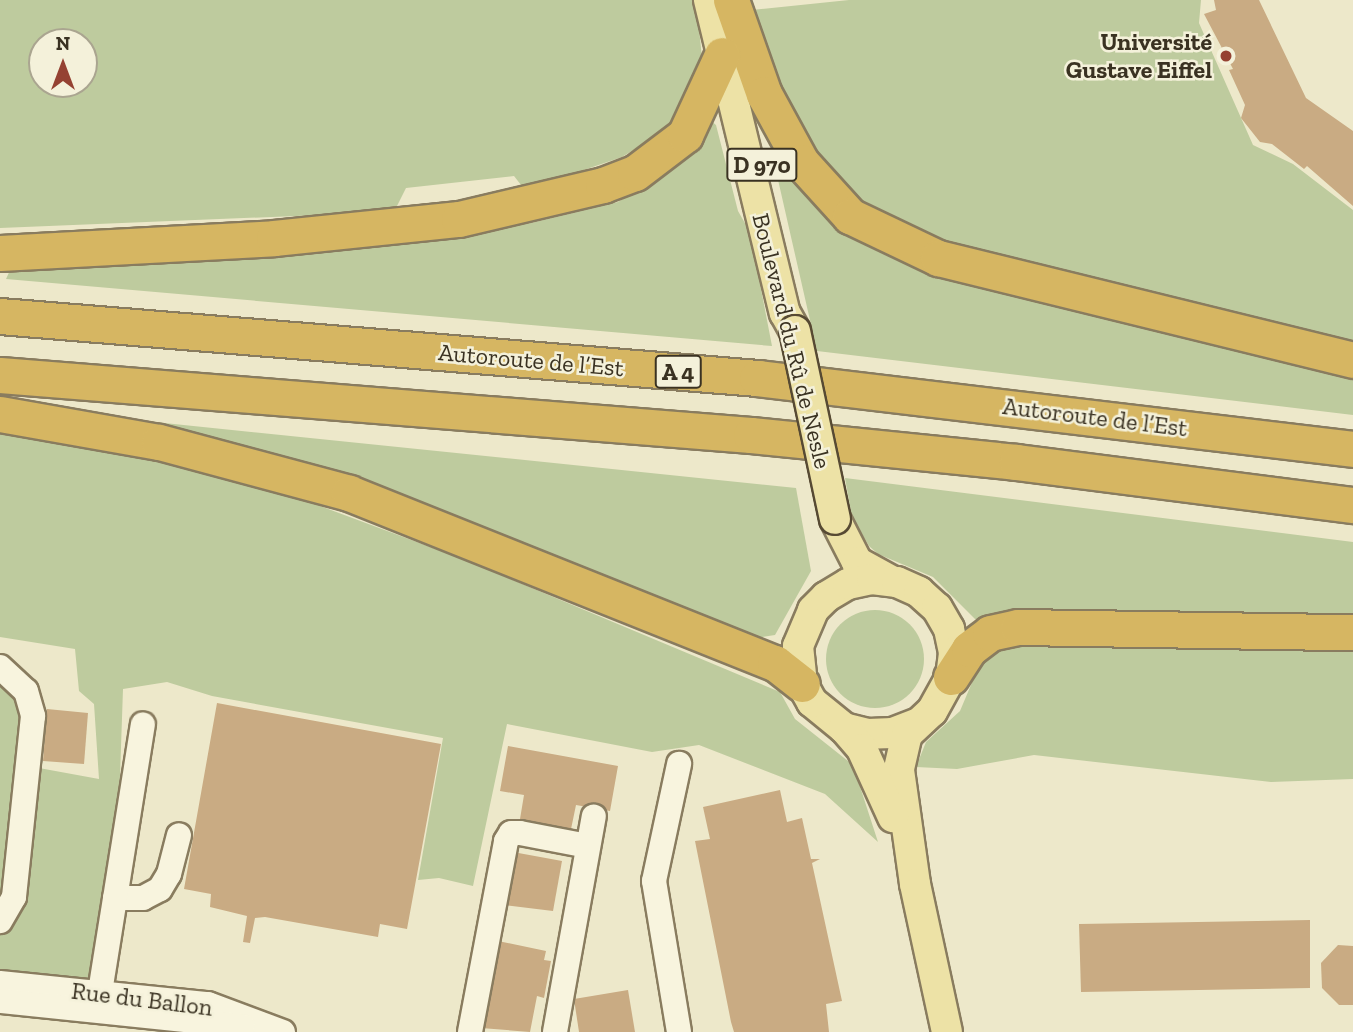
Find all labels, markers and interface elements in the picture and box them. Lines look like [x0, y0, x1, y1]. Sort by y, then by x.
north arrow [28, 28, 98, 98]
place label: Université Gustave Eiffel [1066, 28, 1212, 84]
text: N [56, 32, 70, 55]
marker: Université Gustave Eiffel [1218, 48, 1234, 64]
road number: D 970 [725, 146, 799, 184]
street label: Boulevard du Rû de Nesle [746, 210, 838, 472]
street label: Autoroute de l’Est [437, 338, 625, 382]
road number: A 4 [654, 352, 702, 392]
street label: Autoroute de l’Est [1001, 391, 1189, 443]
street label: Rue du Ballon [70, 976, 214, 1022]

